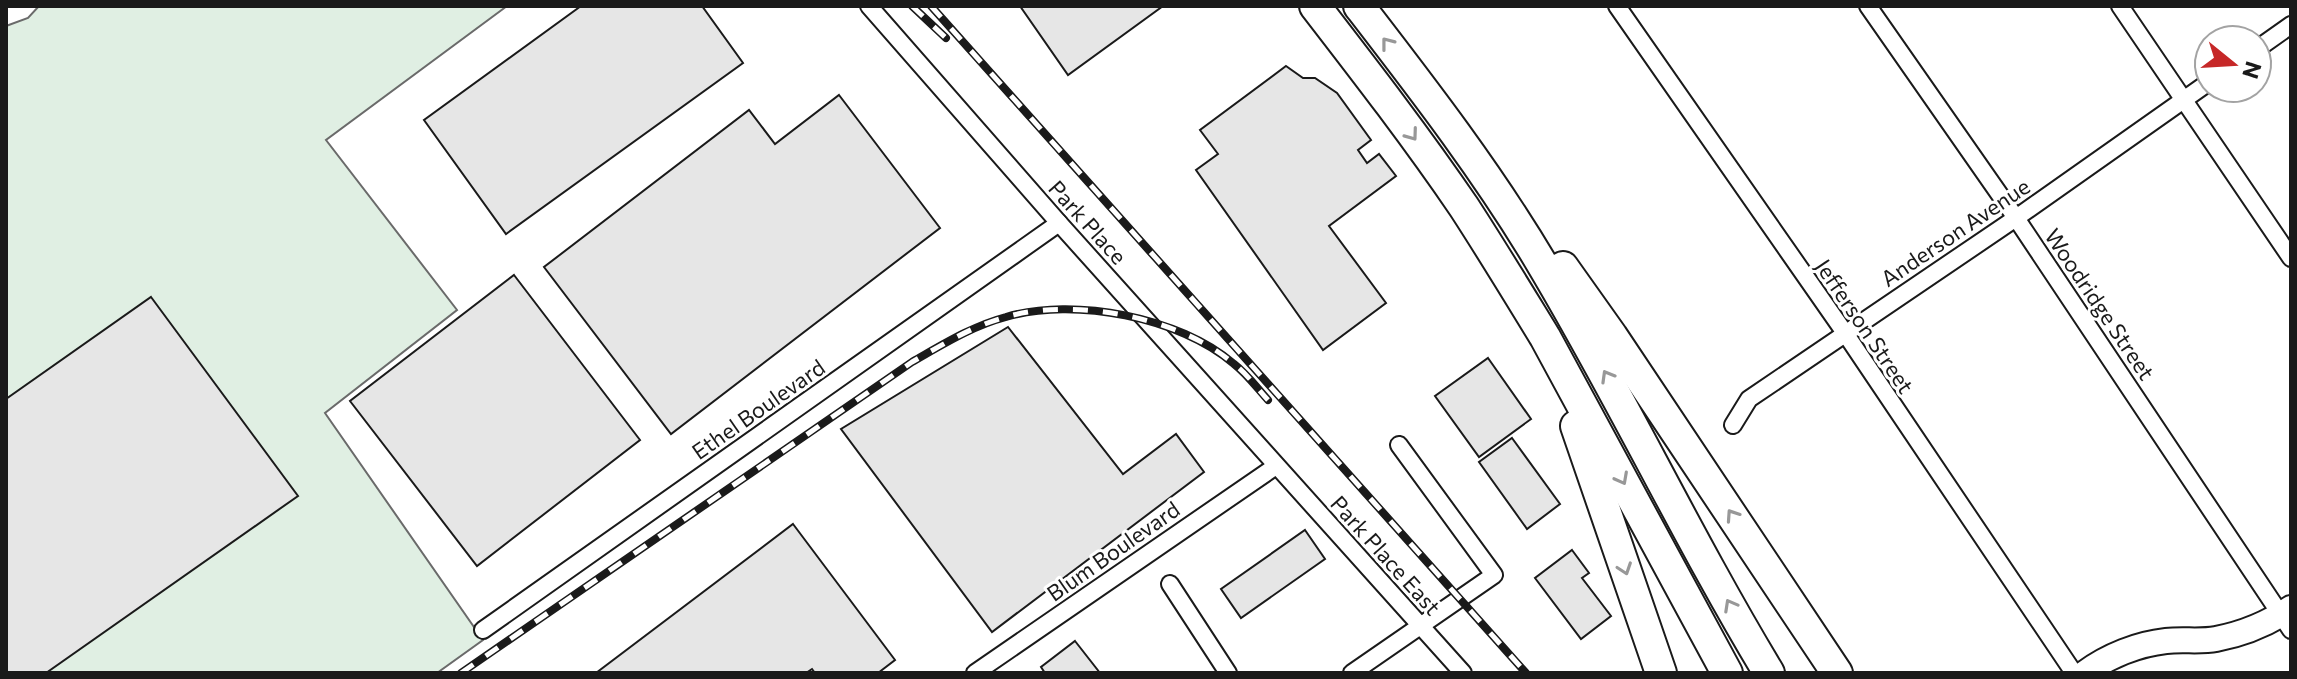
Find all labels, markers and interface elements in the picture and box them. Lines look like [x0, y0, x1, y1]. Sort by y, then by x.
north arrow [2193, 24, 2273, 104]
one-way arrow [1383, 37, 1397, 52]
text: N [2237, 58, 2268, 82]
one-way arrow [1402, 127, 1417, 141]
street label: Anderson Avenue [1875, 172, 2035, 292]
street label: Park Place [1043, 174, 1133, 270]
street label: Woodridge Street [2039, 223, 2161, 385]
street label: Jefferson Street [1810, 254, 1920, 398]
street label: Ethel Boulevard [686, 353, 830, 465]
one-way arrow [1601, 371, 1617, 385]
one-way arrow [1612, 471, 1627, 486]
street label: Park Place East [1325, 490, 1447, 620]
street label: Blum Boulevard [1041, 495, 1185, 607]
one-way arrow [1726, 509, 1741, 524]
one-way arrow [1616, 562, 1632, 576]
one-way arrow [1725, 599, 1740, 613]

